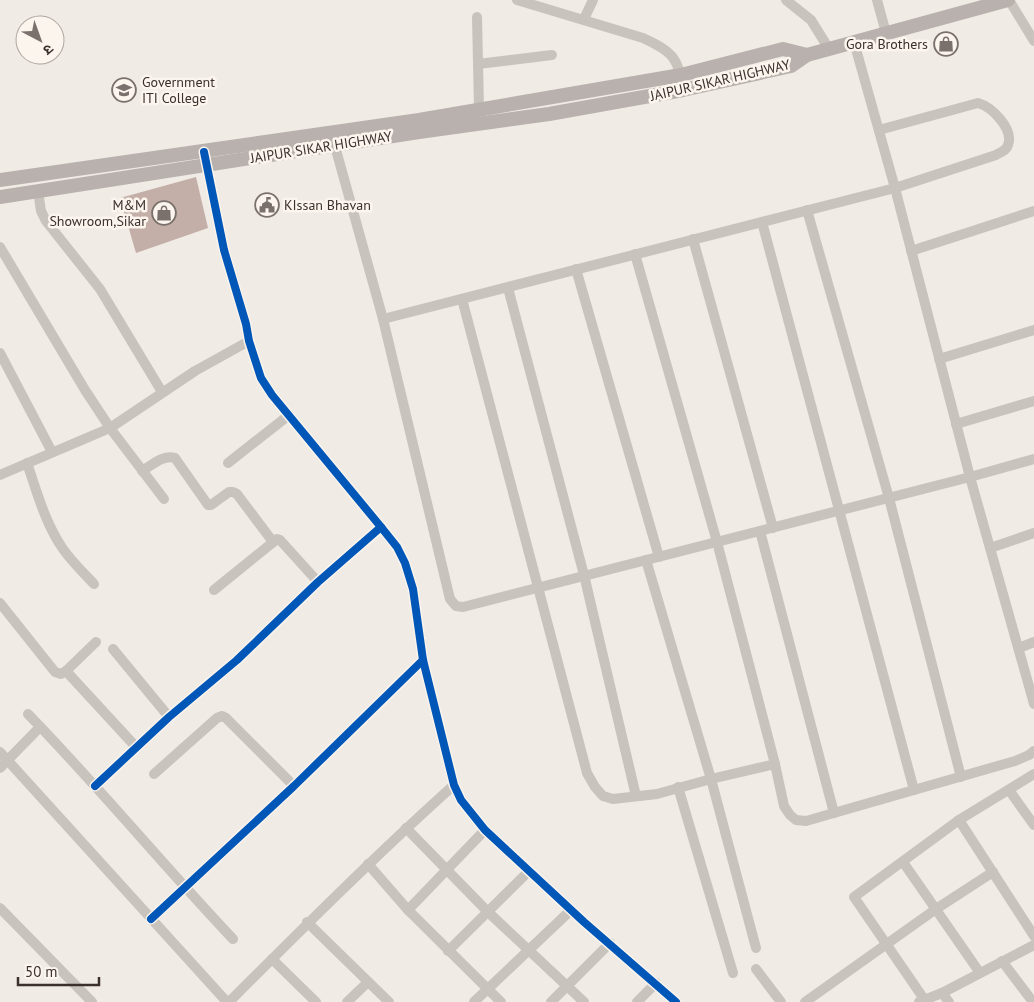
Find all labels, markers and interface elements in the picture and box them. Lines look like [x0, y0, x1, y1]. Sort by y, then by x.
north arrow [15, 15, 65, 65]
shop icon: Gora Brothers [933, 31, 959, 57]
place label: Gora Brothers [846, 35, 928, 53]
text: उ [39, 40, 58, 60]
street label: JAIPUR SIKAR HIGHWAY [647, 55, 792, 105]
place label: Government ITI College [142, 73, 215, 107]
school or university icon: Government ITI College [111, 77, 137, 103]
street label: JAIPUR SIKAR HIGHWAY [248, 127, 393, 167]
public building icon: KIssan Bhavan [254, 192, 280, 218]
place label: M&M Showroom,Sikar [49, 196, 146, 230]
place label: KIssan Bhavan [284, 196, 371, 214]
shop icon: M&M Showroom,Sikar [151, 200, 177, 226]
scale bar [18, 954, 99, 986]
text: 50 m [25, 962, 58, 981]

